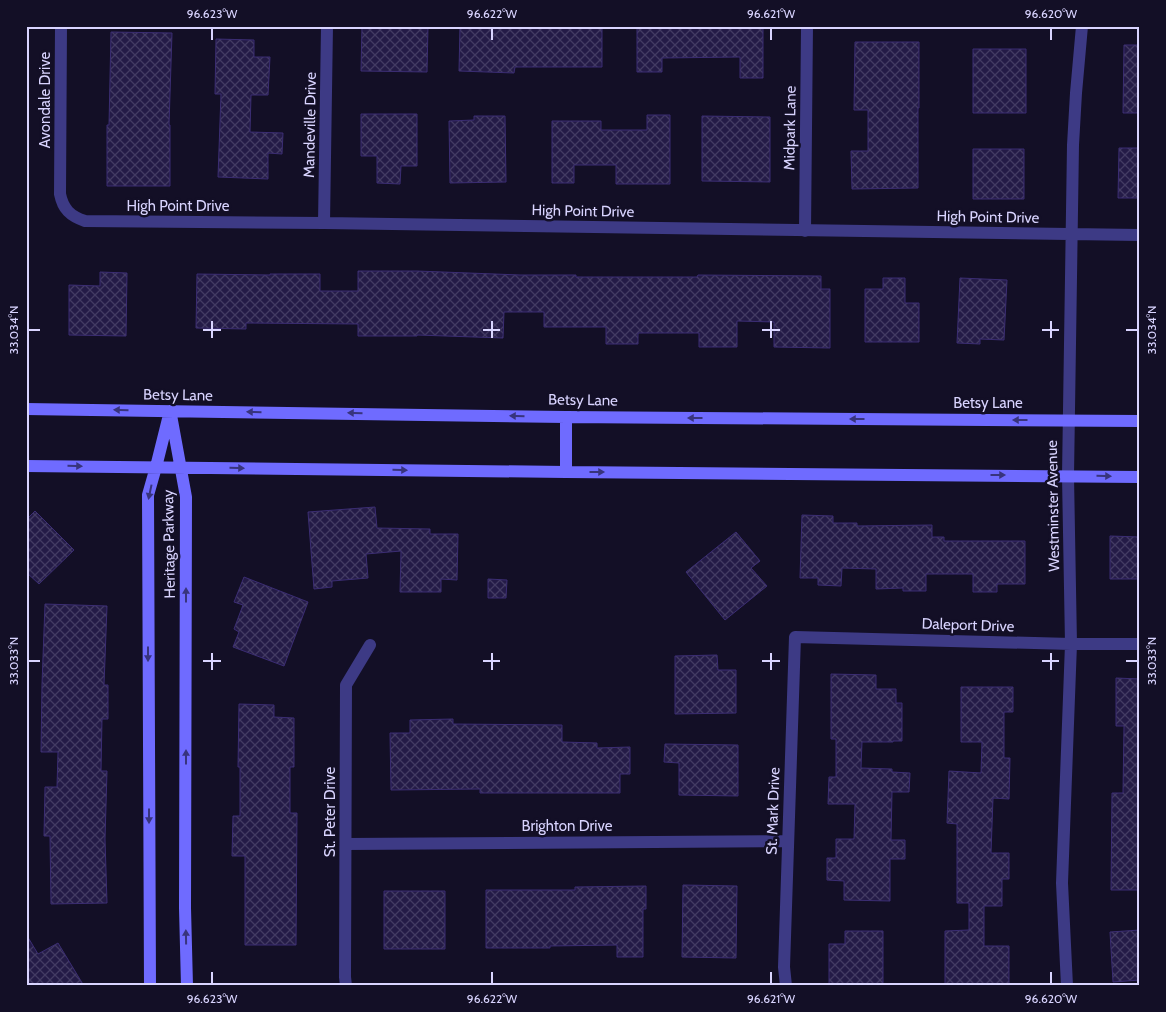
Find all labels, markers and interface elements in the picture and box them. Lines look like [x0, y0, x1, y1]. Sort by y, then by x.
text: 96.623°W [187, 6, 238, 21]
text: 96.622°W [467, 6, 518, 21]
text: 96.621°W [747, 6, 796, 21]
text: 96.620°W [1025, 6, 1078, 21]
street label: Avondale Drive [36, 52, 54, 148]
street label: Mandeville Drive [300, 72, 320, 178]
street label: Midpark Lane [780, 85, 800, 171]
street label: High Point Drive [127, 197, 230, 215]
street label: High Point Drive [531, 201, 635, 221]
street label: High Point Drive [936, 207, 1040, 227]
text: 33.034°N [6, 306, 21, 354]
text: 33.034°N [1144, 306, 1159, 354]
street label: Betsy Lane [143, 385, 213, 405]
street label: Betsy Lane [548, 390, 618, 410]
street label: Betsy Lane [953, 394, 1023, 412]
one-way arrow [113, 406, 129, 414]
one-way arrow [246, 408, 262, 416]
one-way arrow [346, 409, 362, 417]
one-way arrow [509, 412, 525, 420]
one-way arrow [687, 413, 703, 421]
one-way arrow [849, 415, 865, 423]
one-way arrow [1012, 416, 1028, 424]
street label: Westminster Avenue [1043, 440, 1063, 572]
one-way arrow [67, 462, 83, 470]
one-way arrow [230, 464, 246, 472]
one-way arrow [392, 466, 408, 474]
one-way arrow [590, 468, 606, 476]
one-way arrow [990, 471, 1006, 479]
one-way arrow [1096, 473, 1112, 481]
one-way arrow [145, 484, 153, 500]
street label: Heritage Parkway [159, 489, 179, 599]
one-way arrow [182, 586, 190, 602]
street label: Daleport Drive [921, 614, 1015, 636]
text: 33.033°N [6, 637, 21, 685]
text: 33.033°N [1144, 637, 1159, 685]
one-way arrow [144, 646, 152, 662]
one-way arrow [182, 749, 190, 765]
street label: St. Peter Drive [321, 766, 339, 857]
street label: St. Mark Drive [762, 766, 784, 855]
one-way arrow [145, 809, 153, 825]
street label: Brighton Drive [522, 817, 613, 835]
one-way arrow [182, 929, 190, 945]
text: 96.623°W [187, 991, 238, 1006]
text: 96.622°W [467, 991, 518, 1006]
text: 96.621°W [747, 991, 796, 1006]
text: 96.620°W [1025, 991, 1078, 1006]

